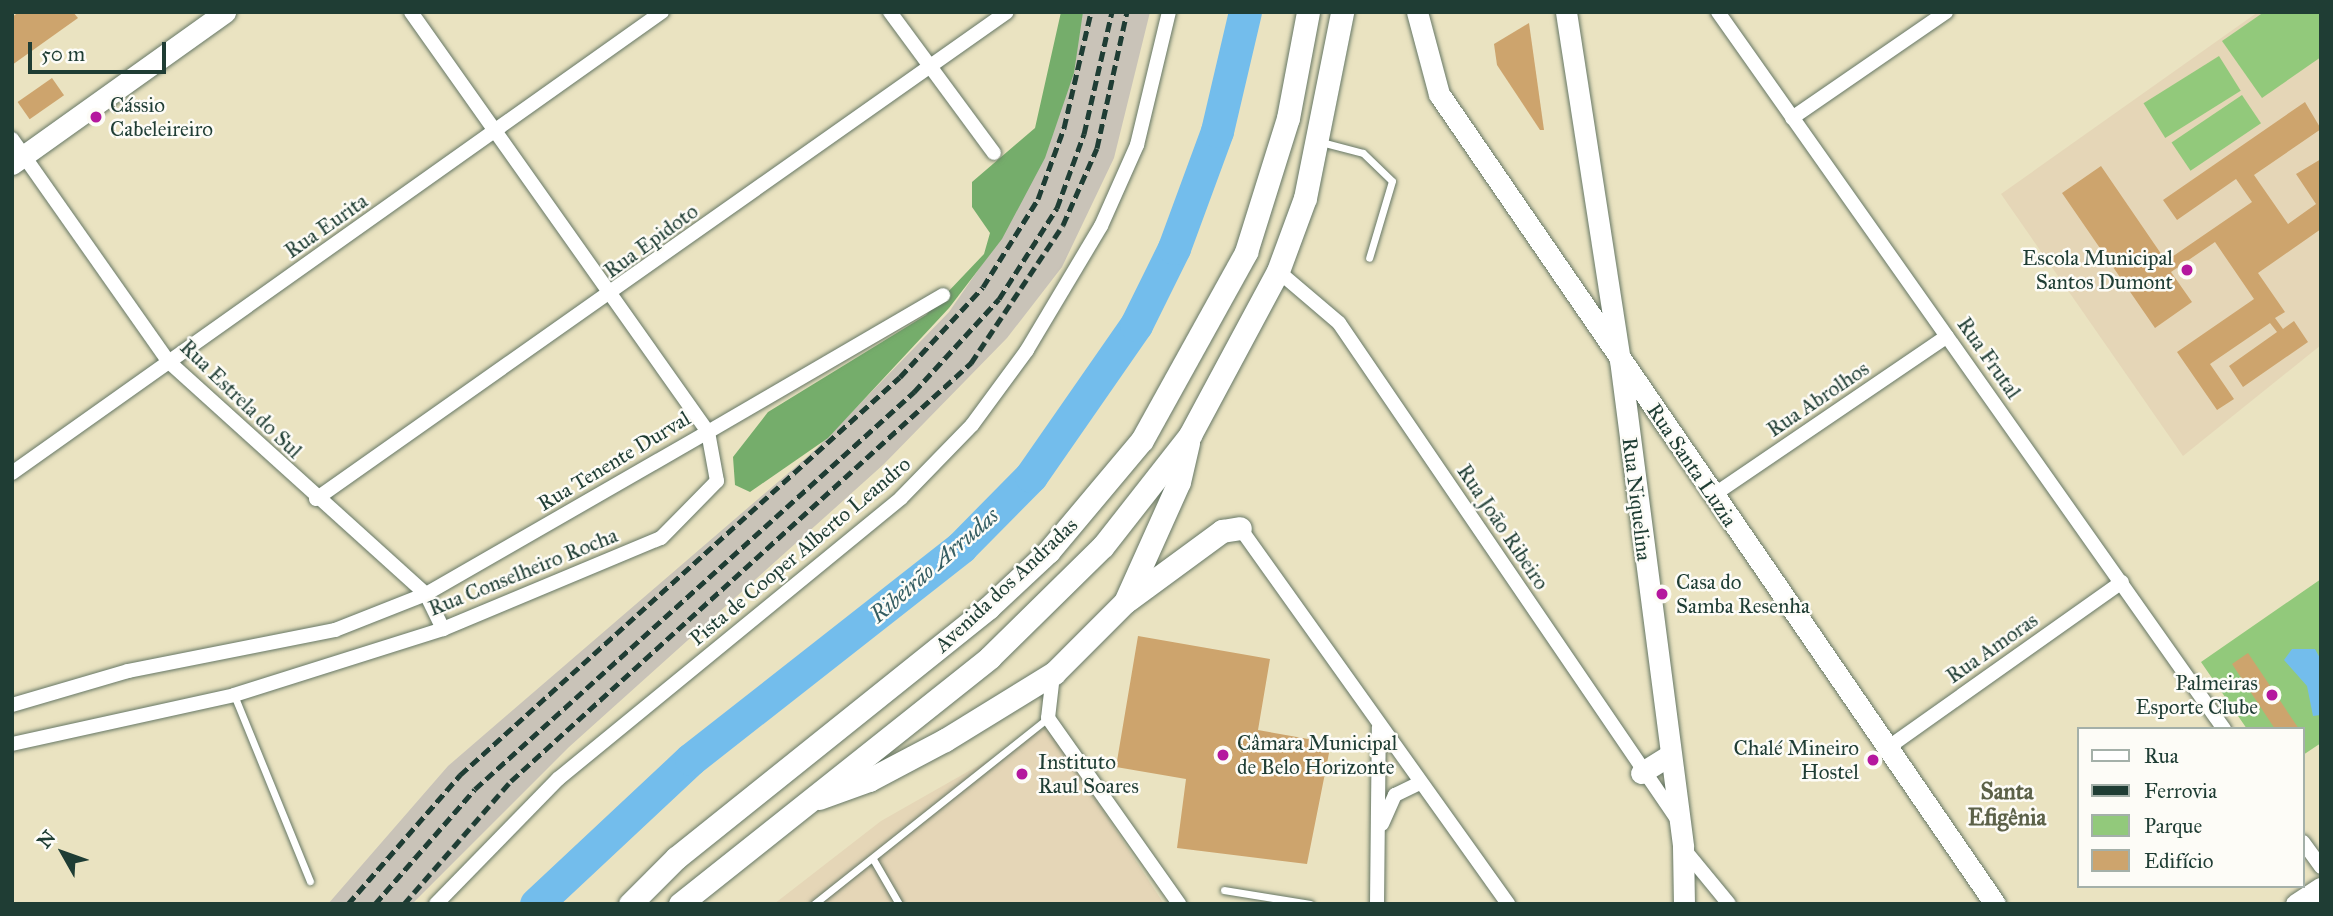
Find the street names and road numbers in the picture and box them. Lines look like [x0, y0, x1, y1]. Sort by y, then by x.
street label: Rua Eurita [280, 188, 372, 264]
street label: Rua Epidoto [599, 199, 703, 283]
street label: Rua Frutal [1952, 312, 2026, 404]
street label: Rua Estrela do Sul [175, 334, 307, 464]
street label: Rua Abrolhos [1762, 356, 1874, 442]
street label: Rua Santa Luzia [1641, 399, 1743, 531]
street label: Rua Tenente Durval [533, 406, 695, 516]
street label: Rua Niquelina [1617, 436, 1657, 562]
street label: Pista de Cooper Alberto Leandro [684, 451, 916, 651]
street label: Rua João Ribeiro [1452, 460, 1554, 594]
street label: Avenida dos Andradas [929, 512, 1083, 658]
street label: Rua Conselheiro Rocha [425, 523, 621, 621]
street label: Rua Amoras [1941, 607, 2043, 689]

